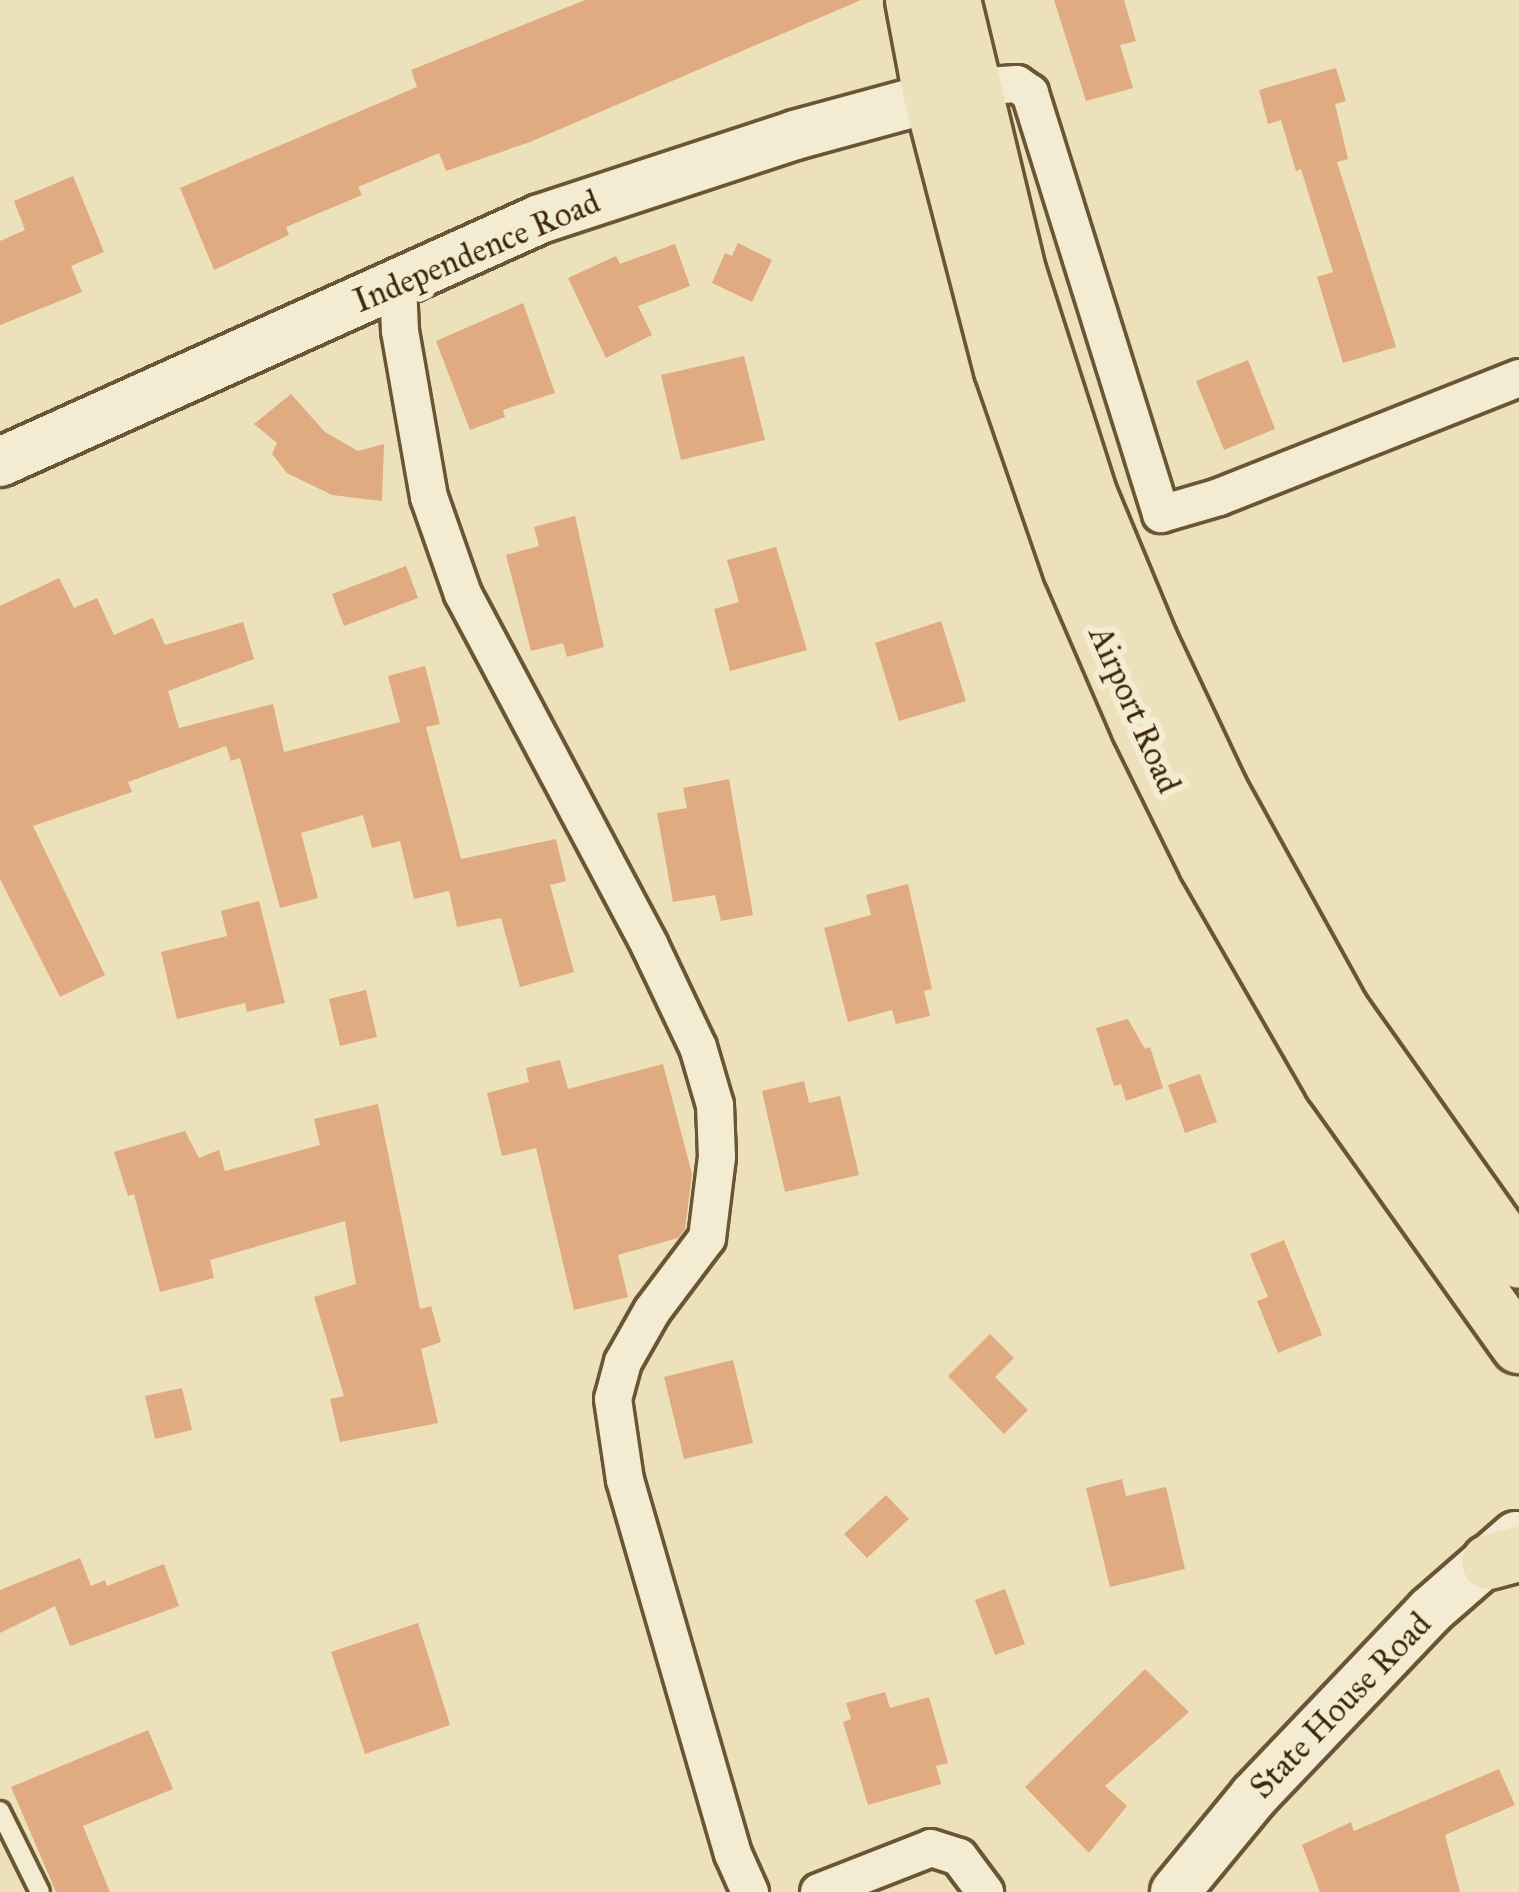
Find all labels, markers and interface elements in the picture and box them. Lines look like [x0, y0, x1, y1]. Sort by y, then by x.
street label: Independence Road [348, 182, 606, 322]
street label: Airport Road [1080, 620, 1188, 800]
street label: State House Road [1242, 1605, 1440, 1807]

